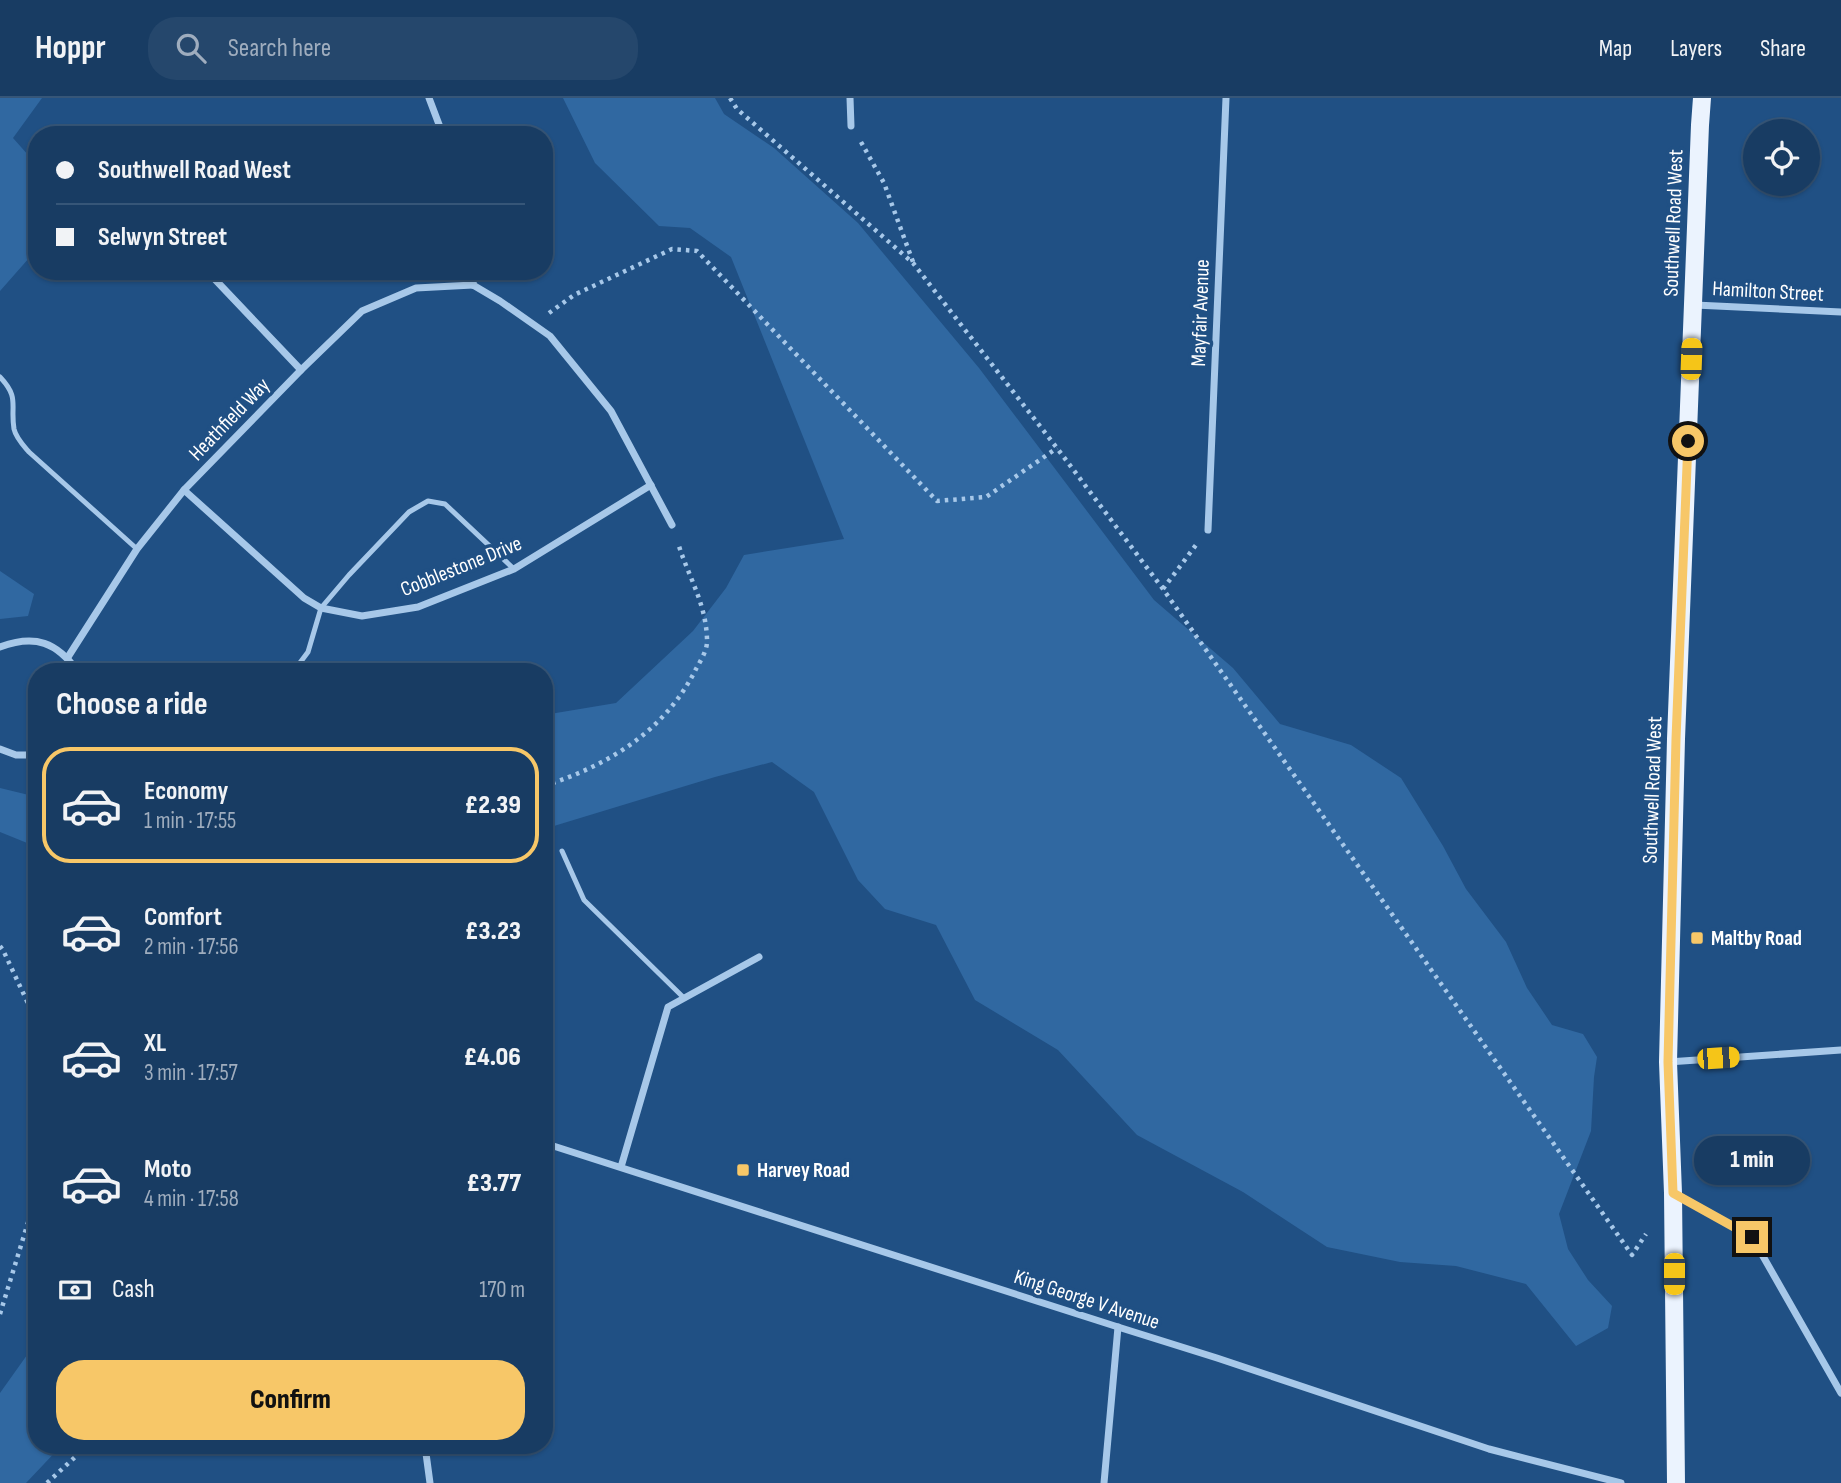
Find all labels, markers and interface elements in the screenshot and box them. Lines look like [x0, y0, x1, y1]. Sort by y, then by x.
search box [148, 17, 638, 80]
text: Hoppr [35, 28, 106, 68]
icon: search [172, 29, 210, 67]
text: Search here [228, 33, 331, 64]
text: Map [1599, 34, 1632, 63]
text: Layers [1670, 34, 1722, 63]
text: Share [1760, 34, 1806, 63]
map controls [1743, 119, 1820, 196]
button: locate [1743, 119, 1820, 196]
street label: Southwell Road West [1658, 149, 1689, 297]
text: Southwell Road West [98, 155, 291, 186]
text: Selwyn Street [98, 222, 227, 253]
street label: Mayfair Avenue [1186, 259, 1215, 367]
street label: Hamilton Street [1712, 276, 1824, 307]
car [1680, 338, 1703, 380]
street label: Heathfield Way [184, 373, 275, 466]
route start [1672, 425, 1704, 457]
street label: Cobblestone Drive [397, 531, 525, 602]
text: Choose a ride [56, 685, 208, 724]
street label: Southwell Road West [1637, 716, 1668, 864]
icon: car [60, 774, 123, 837]
text: Economy [144, 776, 228, 807]
text: £2.39 [465, 790, 521, 821]
text: 1 min · 17:55 [144, 807, 236, 835]
icon: car [60, 900, 123, 963]
text: Comfort [144, 902, 222, 933]
text: £3.23 [465, 916, 521, 947]
place label: Maltby Road [1711, 926, 1802, 951]
marker: Maltby Road [1689, 930, 1705, 946]
text: 2 min · 17:56 [144, 933, 239, 961]
icon: car [60, 1026, 123, 1089]
text: XL [144, 1028, 166, 1059]
text: £4.06 [464, 1042, 521, 1073]
car [1697, 1046, 1740, 1070]
text: 3 min · 17:57 [144, 1059, 238, 1087]
callout: 1 min [1694, 1136, 1810, 1184]
text: 1 min [1730, 1146, 1774, 1174]
icon: car [60, 1152, 123, 1215]
text: Moto [144, 1154, 192, 1185]
place label: Harvey Road [757, 1158, 850, 1183]
marker: Harvey Road [735, 1162, 751, 1178]
text: £3.77 [467, 1168, 521, 1199]
text: 4 min · 17:58 [144, 1185, 239, 1213]
route end [1736, 1221, 1768, 1253]
car [1664, 1253, 1685, 1295]
street label: King George V Avenue [1011, 1264, 1163, 1335]
icon: cash [56, 1271, 94, 1309]
text: Cash [112, 1274, 155, 1305]
text: 170 m [479, 1276, 525, 1304]
button: Confirm [56, 1360, 525, 1440]

